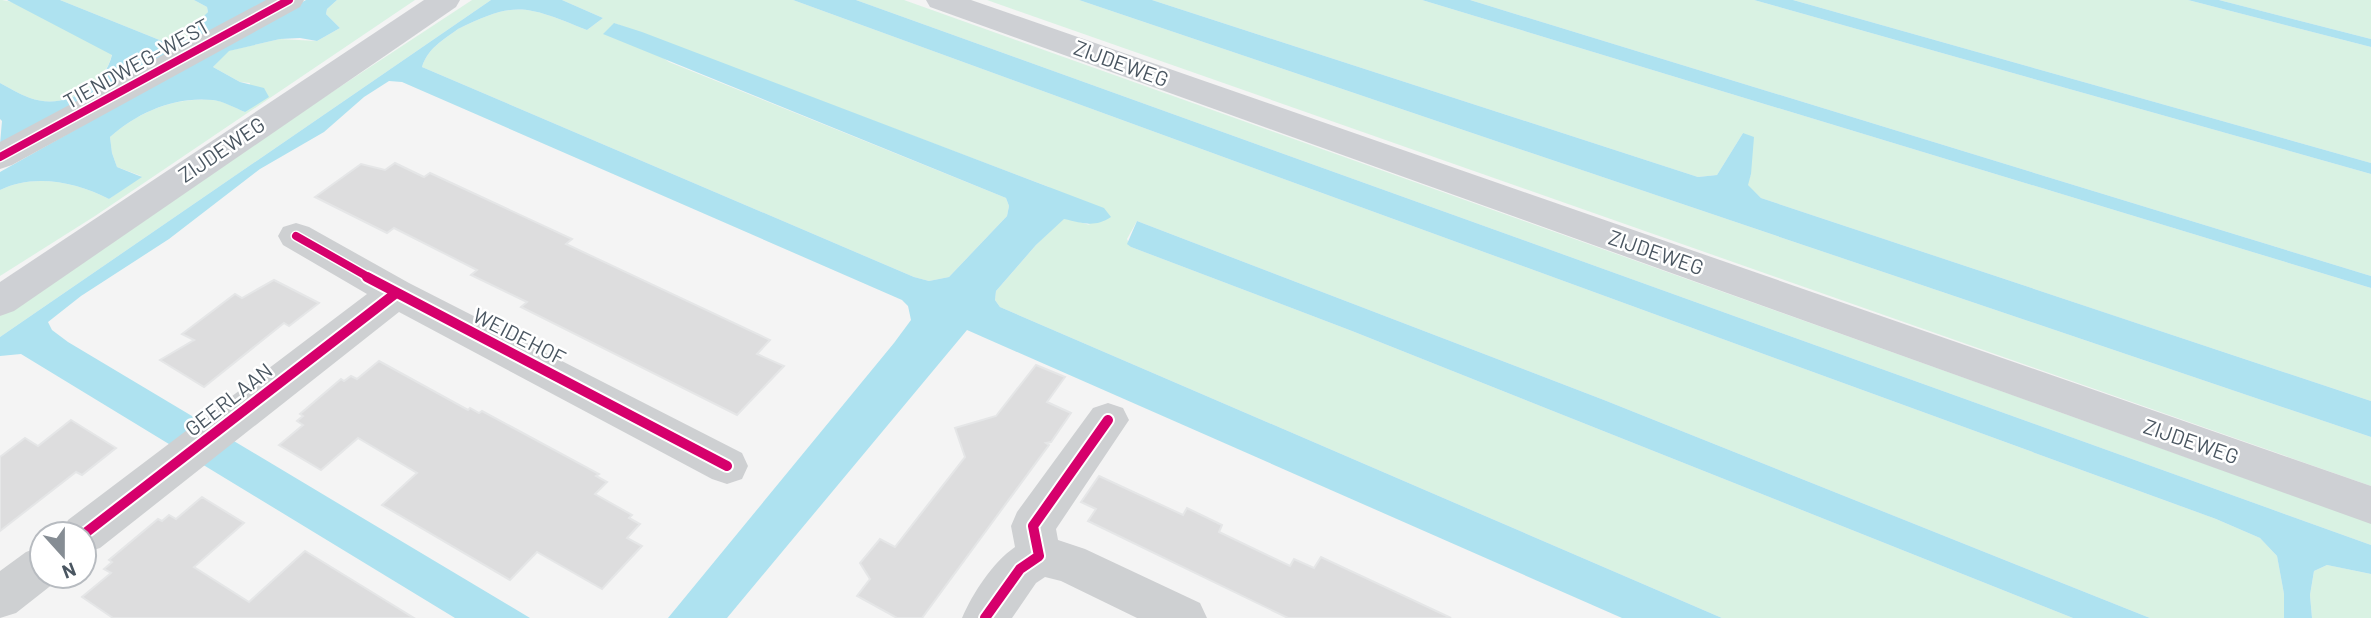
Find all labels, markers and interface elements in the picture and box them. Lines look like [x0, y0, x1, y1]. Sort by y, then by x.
street label: TIENDWEG-WEST [59, 12, 214, 113]
street label: ZIJDEWEG [1071, 34, 1172, 91]
street label: ZIJDEWEG [173, 111, 269, 187]
street label: ZIJDEWEG [1606, 224, 1707, 279]
street label: WEIDEHOF [469, 302, 570, 370]
street label: GEERLAAN [180, 357, 277, 441]
street label: ZIJDEWEG [2141, 413, 2242, 468]
north arrow [28, 520, 98, 590]
text: N [59, 558, 79, 584]

